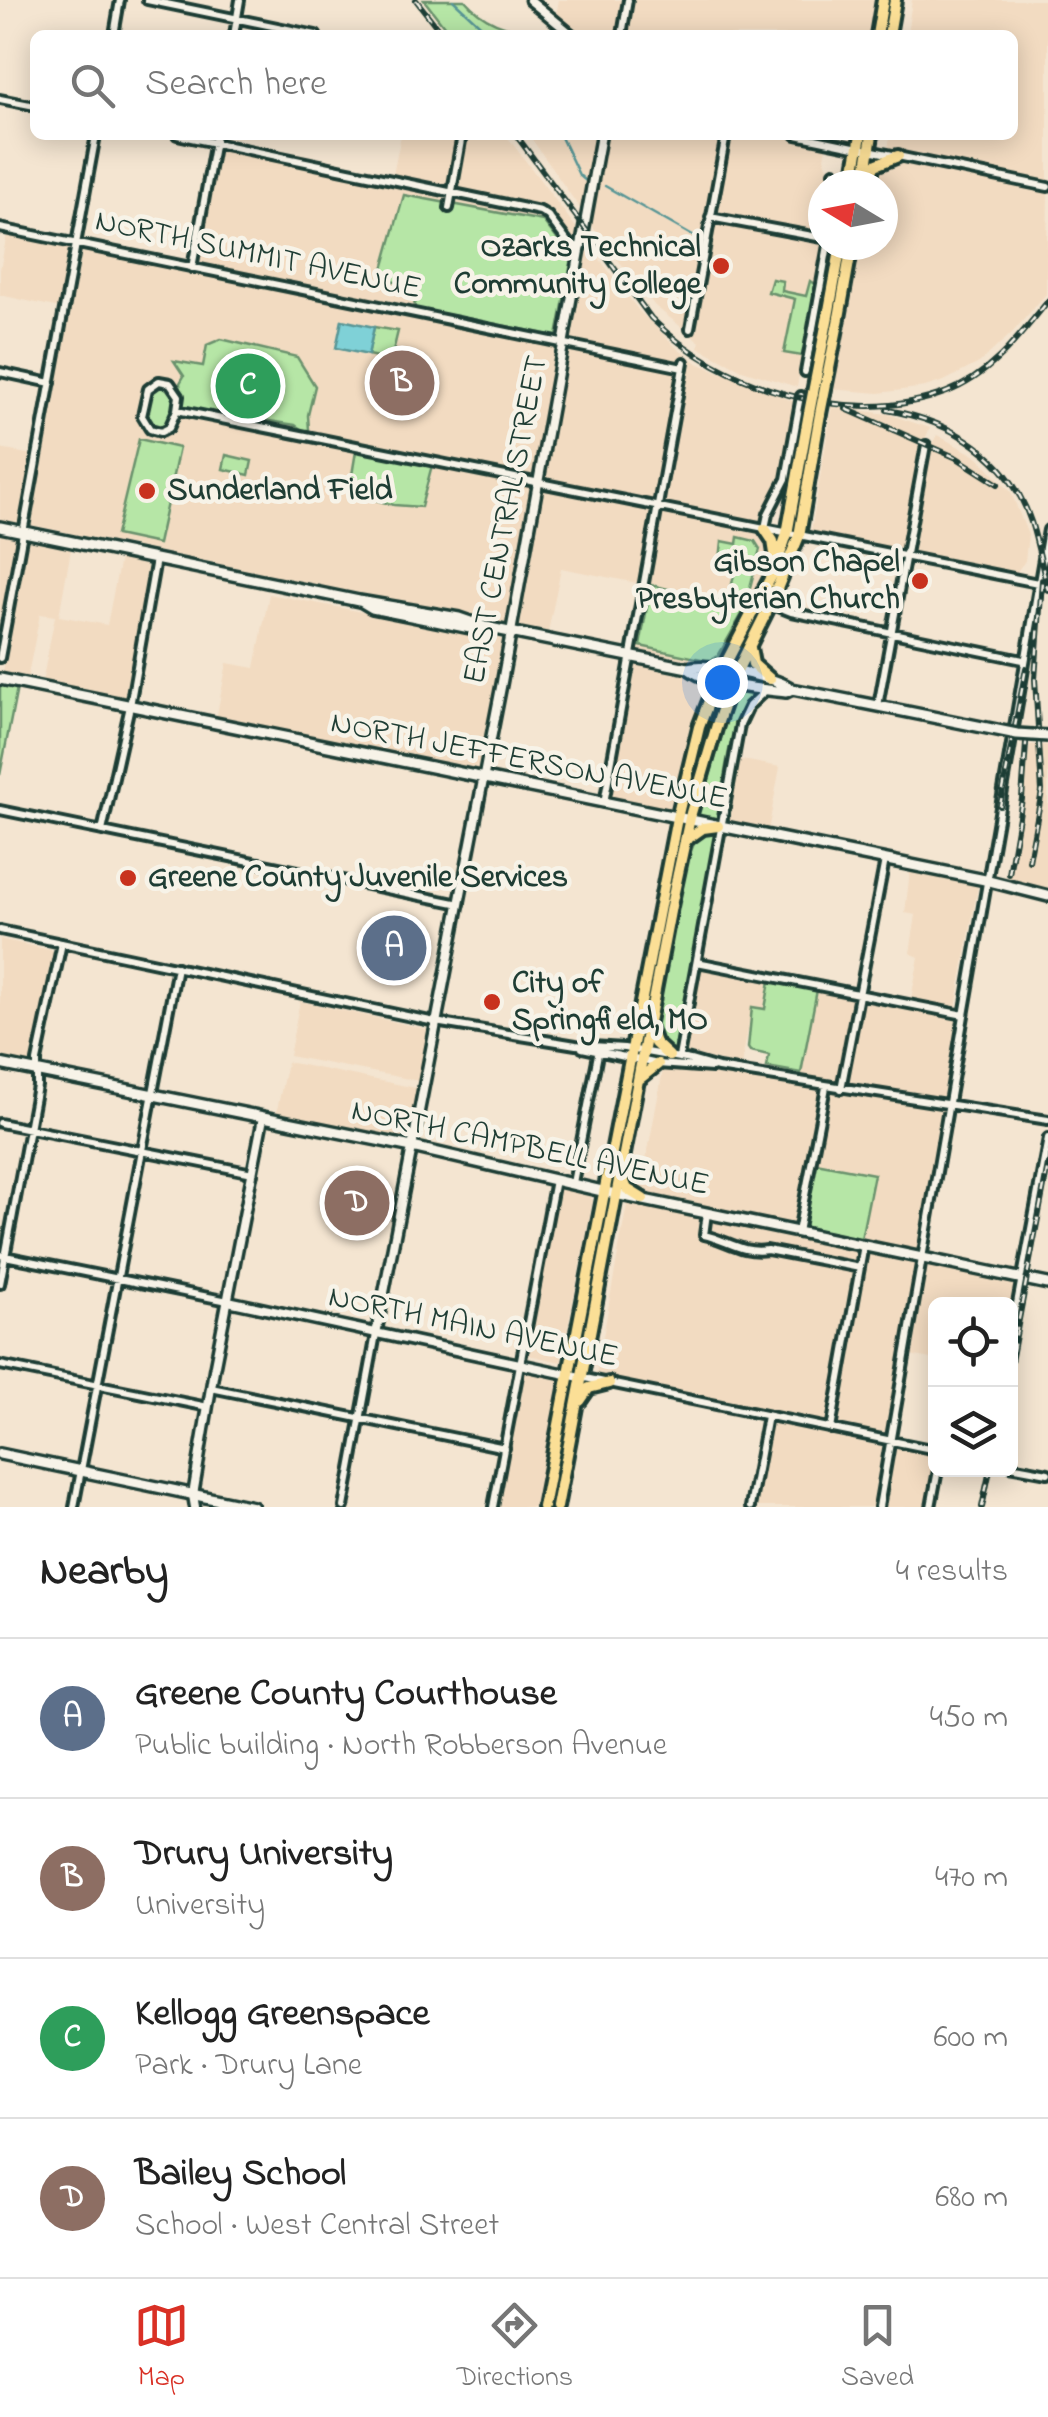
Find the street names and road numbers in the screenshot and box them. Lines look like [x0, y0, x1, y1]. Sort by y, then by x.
street label: NORTH SUMMIT AVENUE [91, 198, 425, 314]
street label: EAST CENTRAL STREET [452, 352, 562, 688]
street label: NORTH JEFFERSON AVENUE [327, 700, 731, 824]
street label: NORTH CAMPBELL AVENUE [347, 1088, 713, 1210]
street label: NORTH MAIN AVENUE [324, 1274, 622, 1382]

